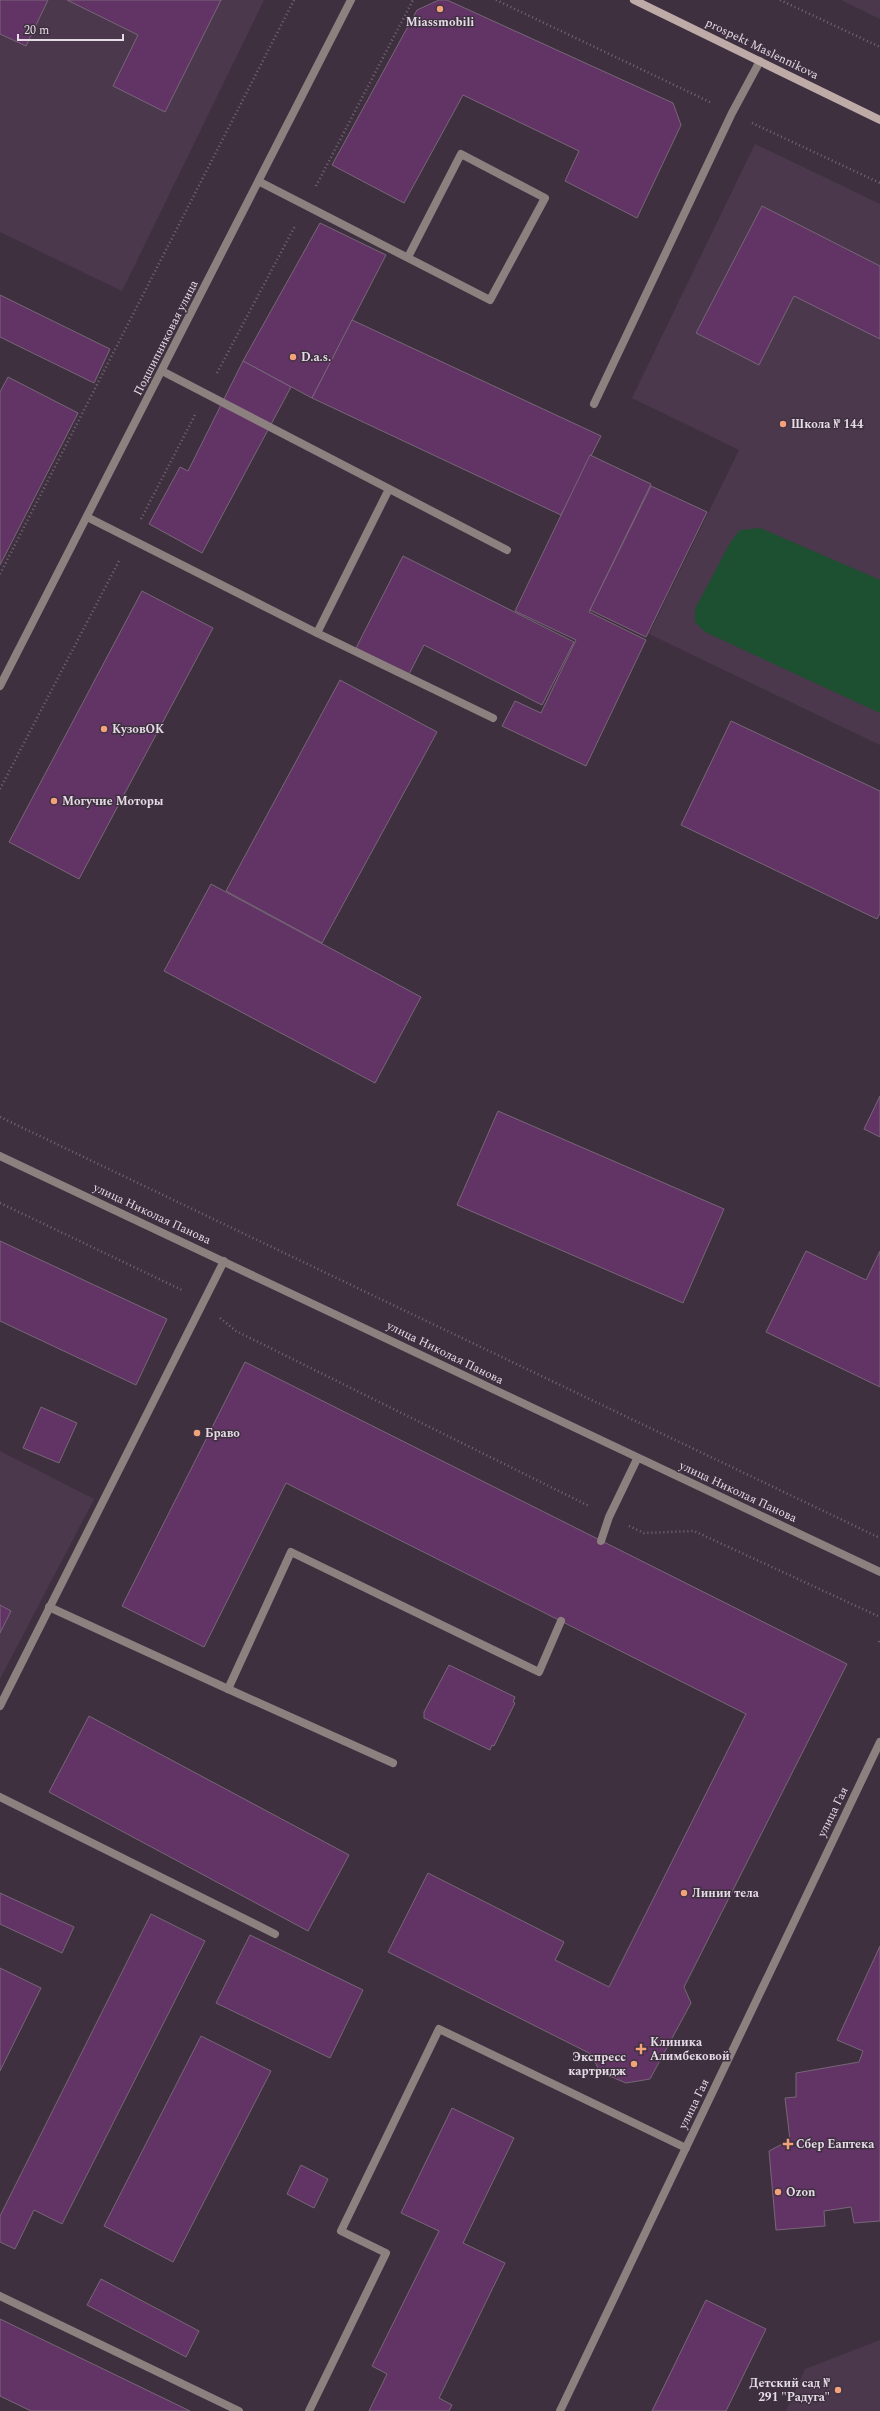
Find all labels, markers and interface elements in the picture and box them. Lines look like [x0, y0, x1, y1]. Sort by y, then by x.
marker: Miassmobili [435, 4, 445, 14]
place label: Miassmobili [406, 13, 474, 32]
street label: prospekt Maslennikova [702, 13, 822, 85]
scale bar [18, 16, 123, 42]
text: 20 m [24, 21, 49, 40]
street label: Подшипниковая улица [129, 277, 203, 399]
place label: D.a.s. [301, 348, 331, 367]
marker: D.a.s. [288, 352, 298, 362]
place label: Школа № 144 [791, 415, 864, 434]
marker: Школа № 144 [778, 419, 788, 429]
place label: КузовОК [112, 720, 165, 739]
marker: КузовОК [99, 724, 109, 734]
place label: Могучие Моторы [62, 792, 164, 811]
marker: Могучие Моторы [49, 796, 59, 806]
street label: улица Николая Панова [89, 1178, 214, 1250]
street label: улица Николая Панова [382, 1316, 507, 1390]
place label: Браво [205, 1424, 240, 1443]
marker: Браво [192, 1428, 202, 1438]
street label: улица Николая Панова [675, 1456, 800, 1528]
street label: улица Гая [812, 1783, 853, 1841]
place label: Линии тела [692, 1884, 760, 1903]
marker: Линии тела [679, 1888, 689, 1898]
place label: Клиника Алимбековой [650, 2033, 730, 2066]
marker: Клиника Алимбековой [635, 2043, 647, 2055]
place label: Экспресс картридж [568, 2048, 627, 2081]
marker: Экспресс картридж [629, 2059, 639, 2069]
street label: улица Гая [673, 2075, 714, 2133]
place label: Сбер Еаптека [796, 2135, 875, 2154]
marker: Сбер Еаптека [783, 2139, 793, 2149]
place label: Ozon [786, 2183, 816, 2202]
marker: Ozon [773, 2187, 783, 2197]
place label: Детский сад № 291 "Радуга" [750, 2374, 830, 2407]
marker: Детский сад № 291 "Радуга" [833, 2385, 843, 2395]

